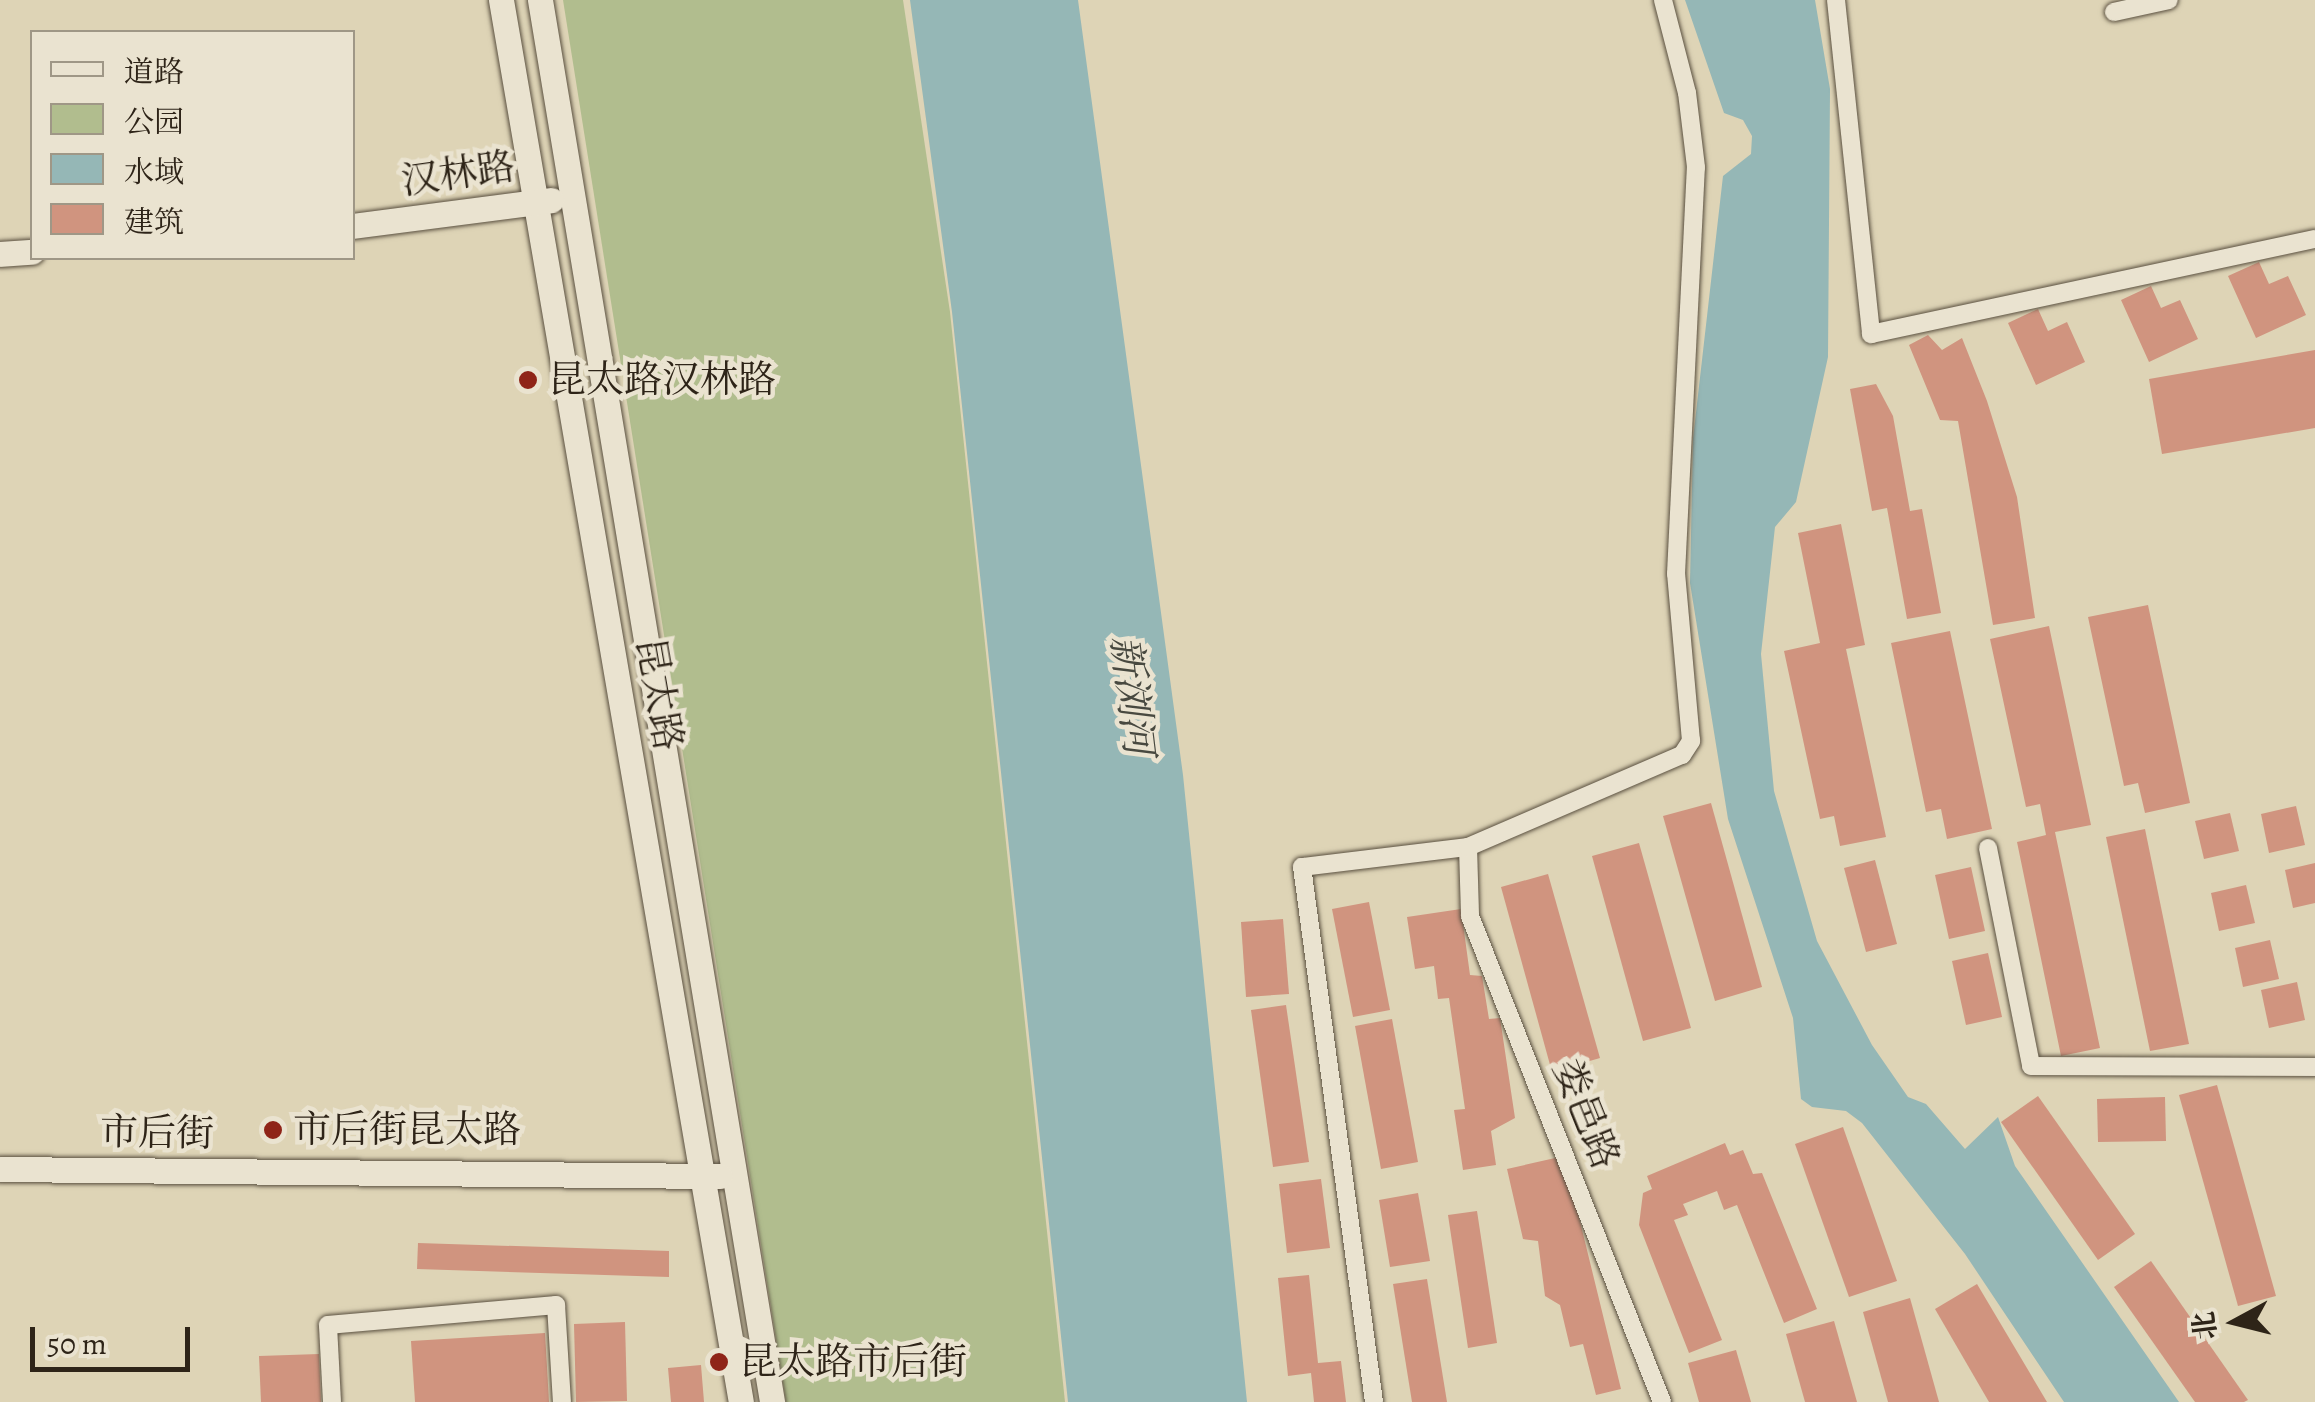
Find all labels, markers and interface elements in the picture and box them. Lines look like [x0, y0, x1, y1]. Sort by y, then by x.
legend [30, 30, 355, 260]
text: 道路 [124, 52, 184, 92]
text: 公园 [124, 102, 184, 142]
street label: 汉林路 [398, 143, 518, 205]
text: 水域 [124, 152, 184, 192]
text: 建筑 [124, 202, 184, 242]
place label: 昆太路汉林路 [548, 357, 776, 403]
marker: 昆太路汉林路 [517, 369, 539, 391]
water label: 新浏河 [1101, 633, 1163, 757]
street label: 昆太路 [627, 634, 691, 754]
street label: 娄邑路 [1544, 1053, 1628, 1175]
place label: 市后街昆太路 [293, 1107, 521, 1153]
street label: 市后街 [100, 1109, 214, 1157]
marker: 市后街昆太路 [262, 1119, 284, 1141]
north arrow [2185, 1272, 2285, 1372]
scale bar [35, 1307, 195, 1369]
text: 北 [2185, 1309, 2226, 1342]
text: 50 m [47, 1324, 107, 1364]
place label: 昆太路市后街 [739, 1339, 967, 1385]
marker: 昆太路市后街 [708, 1351, 730, 1373]

